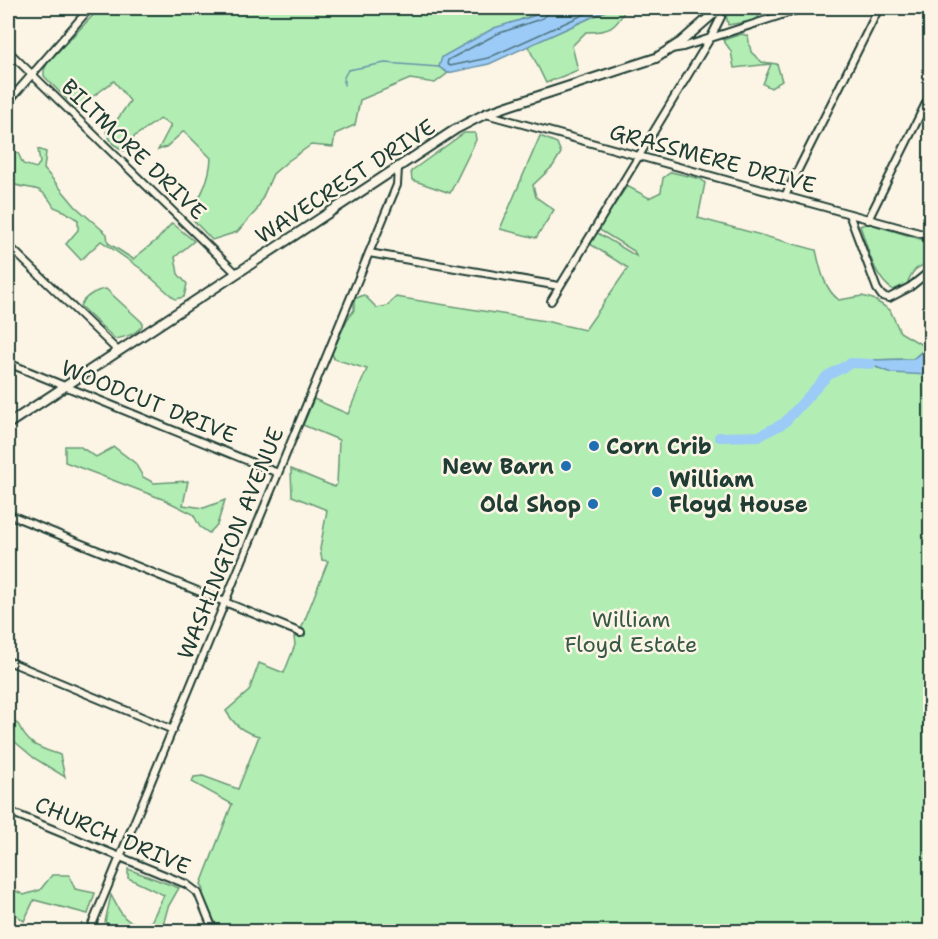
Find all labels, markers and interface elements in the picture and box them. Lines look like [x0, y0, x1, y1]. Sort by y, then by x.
street label: BILTMORE DRIVE [55, 73, 212, 226]
street label: WAVECREST DRIVE [250, 112, 441, 250]
street label: GRASSMERE DRIVE [606, 117, 819, 200]
street label: WOODCUT DRIVE [57, 353, 241, 450]
street label: WASHINGTON AVENUE [171, 423, 290, 664]
place label: Corn Crib [606, 432, 712, 461]
marker: Corn Crib [587, 439, 601, 453]
place label: New Barn [442, 452, 554, 481]
marker: New Barn [559, 459, 573, 473]
place label: William Floyd House [669, 465, 808, 519]
marker: William Floyd House [650, 485, 664, 499]
place label: Old Shop [480, 490, 581, 519]
marker: Old Shop [586, 497, 600, 511]
park label: William Floyd Estate [564, 605, 698, 659]
street label: CHURCH DRIVE [31, 790, 195, 881]

